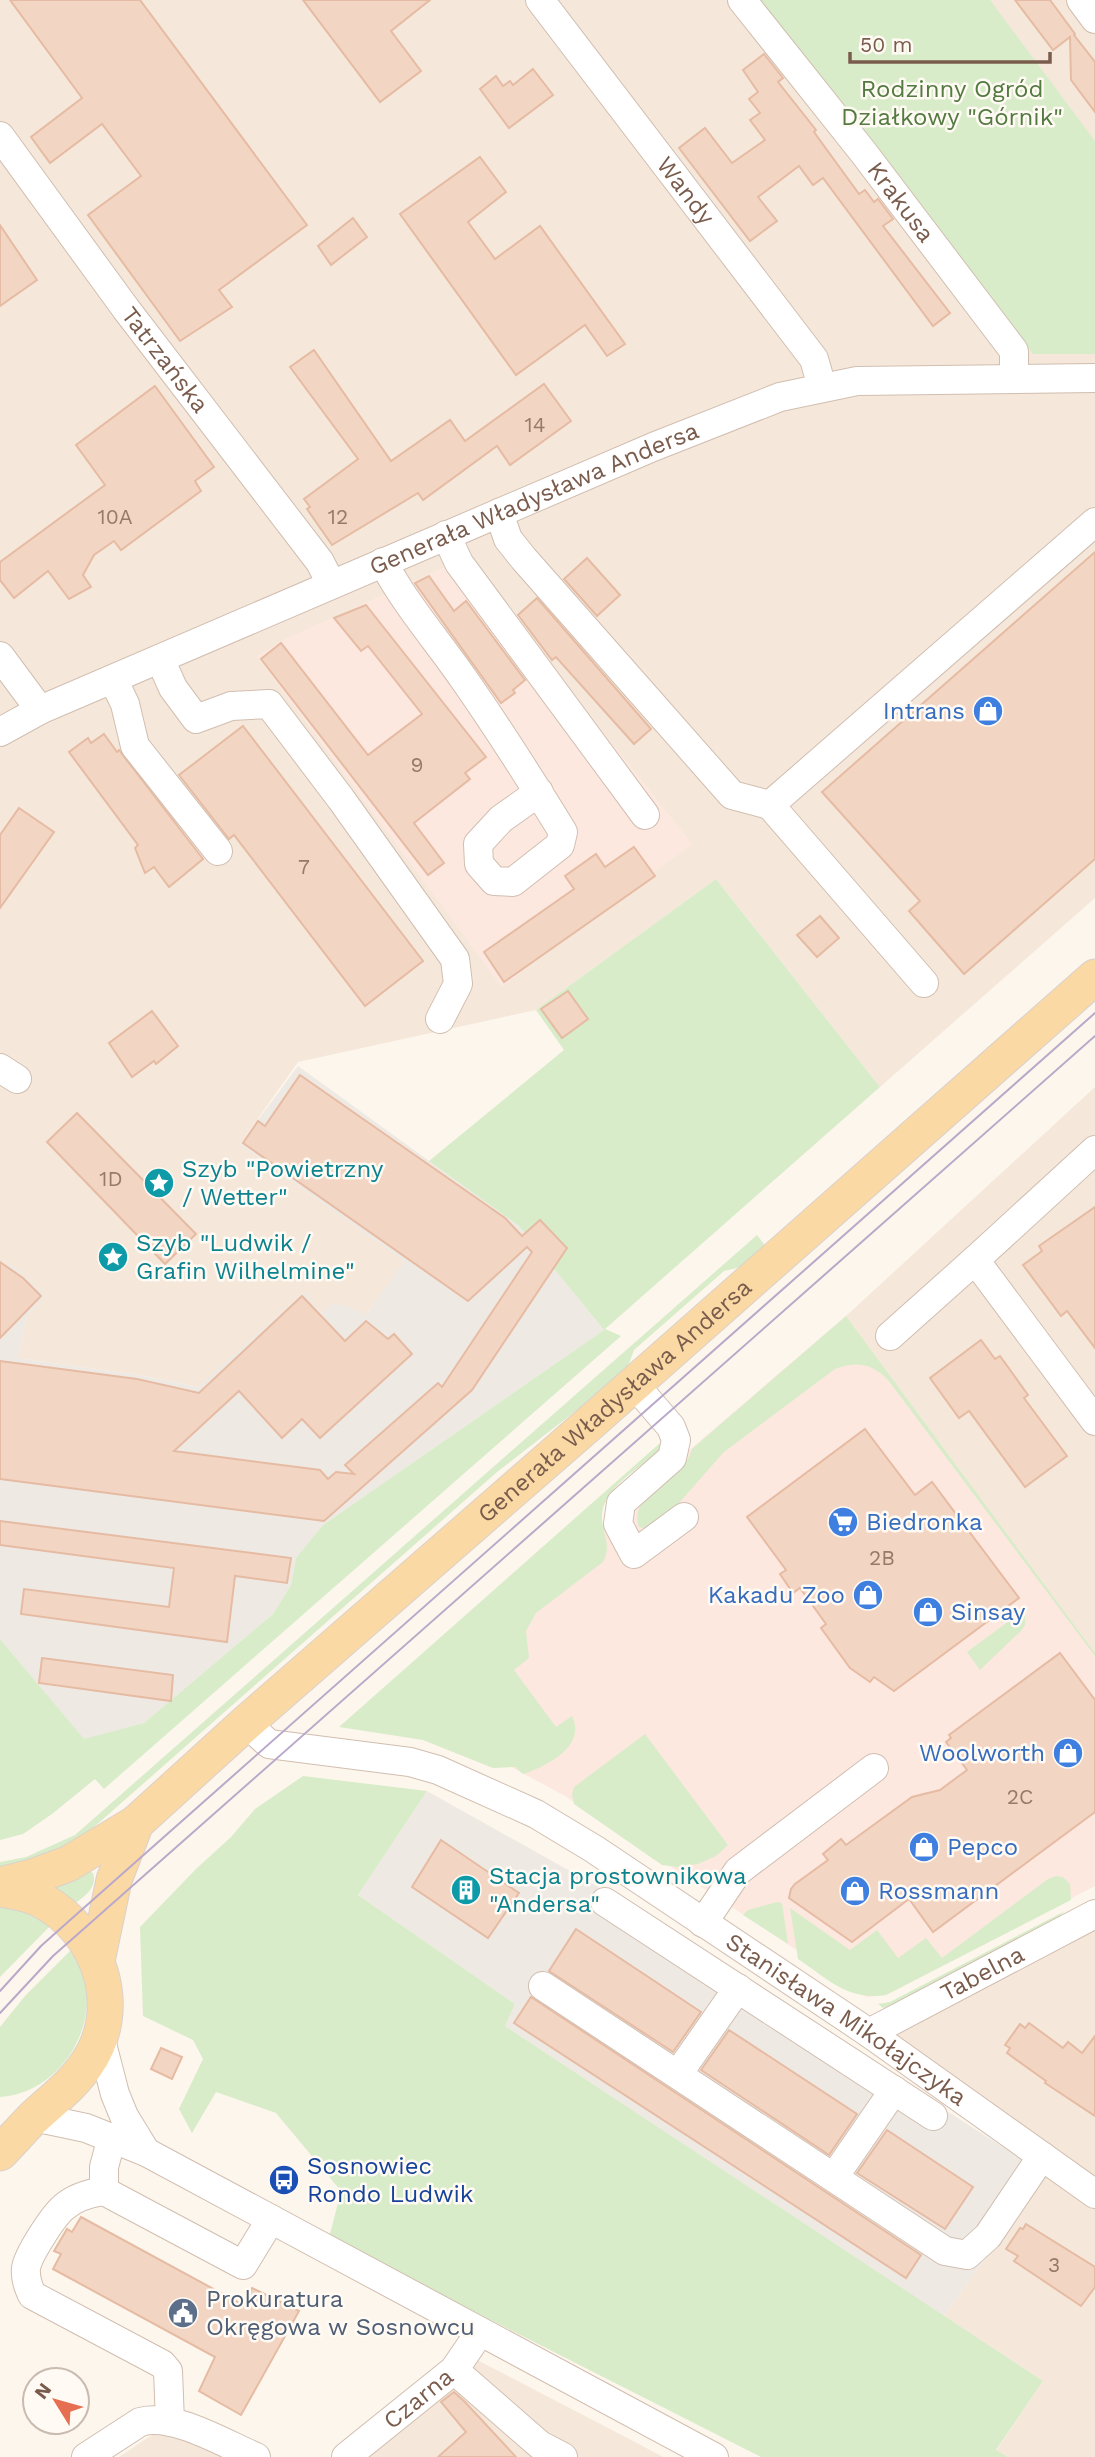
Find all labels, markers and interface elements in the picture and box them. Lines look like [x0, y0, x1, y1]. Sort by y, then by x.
scale bar [850, 21, 1050, 65]
text: 50 m [860, 32, 912, 57]
park label: Rodzinny Ogród Działkowy "Górnik" [841, 75, 1063, 131]
street label: Wandy [651, 151, 721, 231]
street label: Krakusa [862, 156, 940, 248]
street label: Tatrzańska [116, 301, 214, 418]
house number: 14 [524, 412, 546, 437]
street label: Generała Władysława Andersa [365, 416, 703, 581]
house number: 10A [97, 504, 133, 529]
house number: 12 [328, 504, 348, 529]
shop icon: Intrans [971, 694, 1005, 728]
place label: Intrans [883, 697, 965, 725]
house number: 9 [411, 752, 423, 777]
house number: 7 [298, 854, 310, 879]
place label: Szyb "Powietrzny / Wetter" [182, 1155, 384, 1211]
house number: 1D [99, 1166, 123, 1191]
place icon: Szyb "Powietrzny / Wetter" [142, 1166, 176, 1200]
place label: Szyb "Ludwik / Grafin Wilhelmine" [136, 1229, 355, 1285]
place icon: Szyb "Ludwik / Grafin Wilhelmine" [96, 1240, 130, 1274]
street label: Generała Władysława Andersa [472, 1273, 757, 1528]
supermarket icon: Biedronka [826, 1505, 860, 1539]
place label: Biedronka [866, 1508, 983, 1536]
house number: 2B [869, 1545, 895, 1570]
shop icon: Kakadu Zoo [851, 1578, 885, 1612]
place label: Kakadu Zoo [708, 1581, 845, 1609]
shop icon: Sinsay [911, 1595, 945, 1629]
place label: Sinsay [951, 1598, 1026, 1626]
shop icon: Woolworth [1051, 1736, 1085, 1770]
place label: Woolworth [919, 1739, 1045, 1767]
house number: 2C [1007, 1784, 1033, 1809]
shop icon: Pepco [907, 1830, 941, 1864]
place label: Pepco [947, 1833, 1018, 1861]
place label: Stacja prostownikowa "Andersa" [489, 1862, 747, 1918]
building icon: Stacja prostownikowa "Andersa" [449, 1873, 483, 1907]
shop icon: Rossmann [838, 1874, 872, 1908]
place label: Rossmann [878, 1877, 999, 1905]
street label: Stanisława Mikołajczyka [721, 1927, 972, 2112]
street label: Tabelna [936, 1940, 1029, 2007]
place label: Sosnowiec Rondo Ludwik [307, 2152, 474, 2208]
bus stop icon: Sosnowiec Rondo Ludwik [267, 2163, 301, 2197]
house number: 3 [1048, 2252, 1060, 2277]
place label: Prokuratura Okręgowa w Sosnowcu [206, 2285, 475, 2341]
public building icon: Prokuratura Okręgowa w Sosnowcu [166, 2296, 200, 2330]
street label: Czarna [378, 2362, 459, 2435]
north arrow [21, 2366, 91, 2436]
text: N [29, 2379, 56, 2404]

